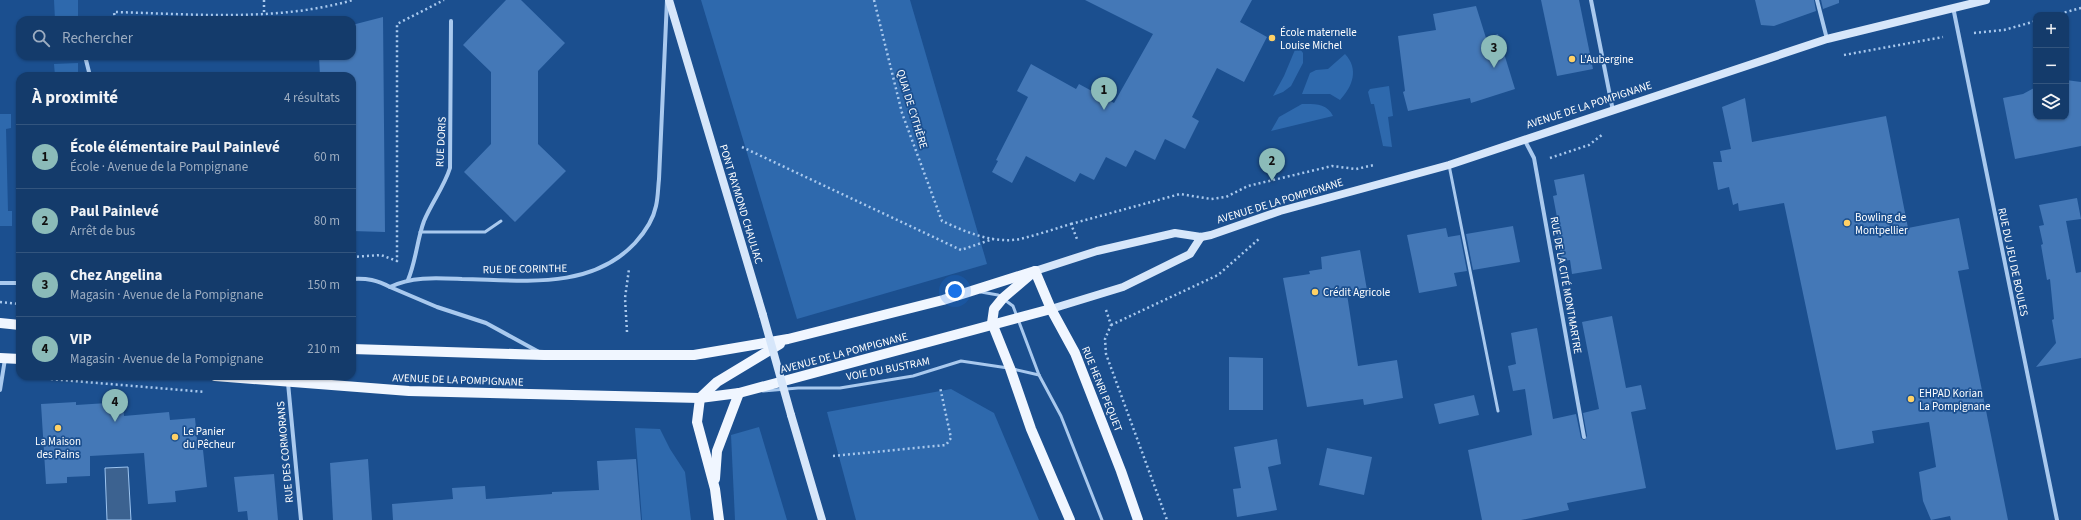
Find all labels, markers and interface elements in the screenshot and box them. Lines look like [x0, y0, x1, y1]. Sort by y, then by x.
map controls [2033, 12, 2069, 120]
button: + [2033, 12, 2069, 48]
search box [16, 16, 356, 60]
place label: École maternelle Louise Michel [1280, 25, 1357, 53]
icon: search [30, 27, 52, 49]
text: Rechercher [62, 28, 133, 49]
marker: École maternelle Louise Michel [1267, 33, 1277, 43]
pin: 3 [1481, 35, 1507, 68]
button: − [2033, 48, 2069, 84]
place label: L'Aubergine [1580, 52, 1634, 67]
marker: L'Aubergine [1567, 54, 1577, 64]
street label: QUAI DE CYTHÈRE [893, 67, 931, 151]
pin: 1 [1091, 77, 1117, 110]
street label: AVENUE DE LA POMPIGNANE [1524, 78, 1654, 132]
button: layers [2033, 84, 2069, 120]
text: À proximité [32, 86, 118, 110]
text: 4 résultats [284, 89, 340, 107]
street label: RUE DORIS [432, 116, 450, 168]
text: École élémentaire Paul Painlevé [70, 137, 280, 158]
street label: PONT RAYMOND CHAULIAC [716, 142, 766, 266]
text: 1 [42, 148, 48, 166]
text: 60 m [314, 148, 340, 166]
pin: 2 [1259, 148, 1285, 181]
text: École · Avenue de la Pompignane [70, 158, 248, 176]
street label: AVENUE DE LA POMPIGNANE [1215, 175, 1345, 227]
text: Paul Painlevé [70, 201, 159, 222]
street label: RUE DU JEU DE BOULES [1994, 206, 2032, 318]
place label: Bowling de Montpellier [1855, 210, 1908, 238]
text: 2 [42, 212, 48, 230]
text: 80 m [314, 212, 340, 230]
street label: RUE DE LA CITÉ MONTMARTRE [1547, 215, 1585, 355]
marker: Bowling de Montpellier [1842, 218, 1852, 228]
text: Arrêt de bus [70, 222, 135, 240]
street label: RUE DE CORINTHE [483, 261, 568, 277]
text: Chez Angelina [70, 265, 162, 286]
text: 3 [42, 276, 48, 294]
text: 150 m [307, 276, 340, 294]
your location [945, 281, 965, 301]
place label: Crédit Agricole [1323, 285, 1391, 300]
text: Magasin · Avenue de la Pompignane [70, 286, 264, 304]
marker: Crédit Agricole [1310, 287, 1320, 297]
text: VIP [70, 329, 92, 350]
street label: AVENUE DE LA POMPIGNANE [779, 329, 910, 377]
text: 4 [42, 340, 48, 358]
text: 210 m [307, 340, 340, 358]
street label: RUE HENRI PEQUET [1078, 344, 1126, 434]
text: Magasin · Avenue de la Pompignane [70, 350, 264, 368]
street label: VOIE DU BUSTRAM [845, 354, 931, 384]
street label: AVENUE DE LA POMPIGNANE [392, 370, 524, 390]
place label: EHPAD Korian La Pompignane [1919, 386, 1991, 414]
pin: 4 [102, 389, 128, 422]
marker: EHPAD Korian La Pompignane [1906, 394, 1916, 404]
street label: RUE DES CORMORANS [273, 400, 297, 503]
marker: La Maison des Pains [53, 423, 63, 433]
place label: Le Panier du Pêcheur [183, 424, 235, 452]
marker: Le Panier du Pêcheur [170, 432, 180, 442]
place label: La Maison des Pains [35, 434, 81, 462]

